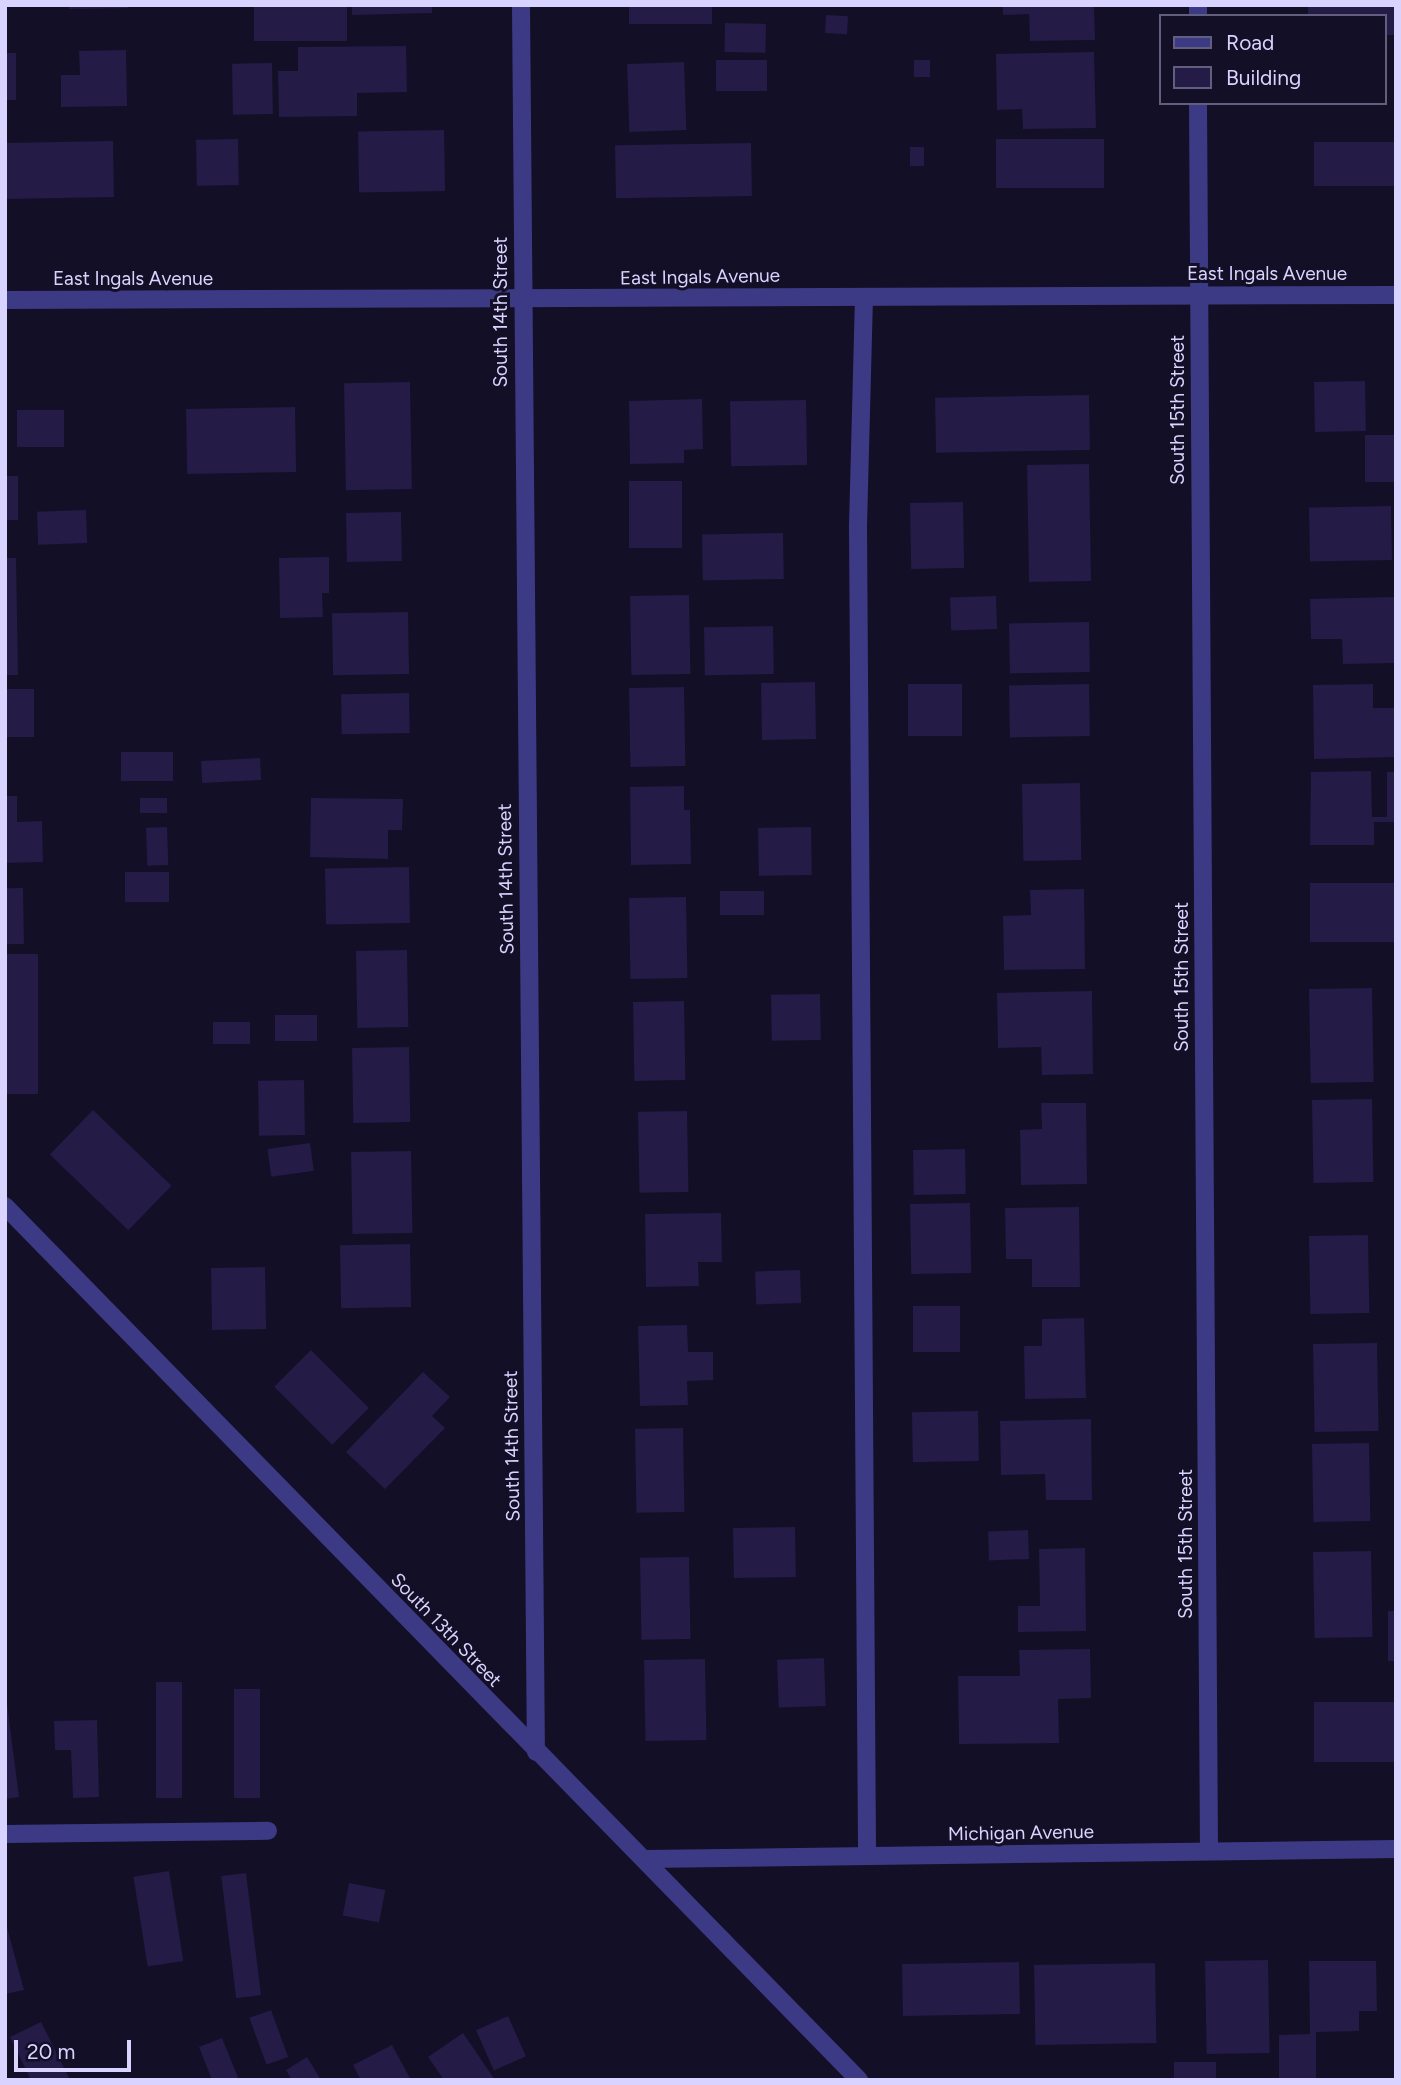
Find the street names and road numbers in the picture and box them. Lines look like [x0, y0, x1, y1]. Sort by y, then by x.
street label: South 14th Street [490, 236, 512, 388]
street label: East Ingals Avenue [1187, 263, 1347, 285]
street label: East Ingals Avenue [620, 264, 780, 290]
street label: East Ingals Avenue [53, 268, 213, 290]
street label: South 15th Street [1167, 335, 1189, 485]
street label: South 14th Street [493, 803, 519, 955]
street label: South 15th Street [1171, 902, 1193, 1052]
street label: South 14th Street [499, 1370, 525, 1522]
street label: South 15th Street [1175, 1469, 1197, 1619]
street label: South 13th Street [386, 1568, 506, 1692]
street label: Michigan Avenue [948, 1820, 1094, 1846]

